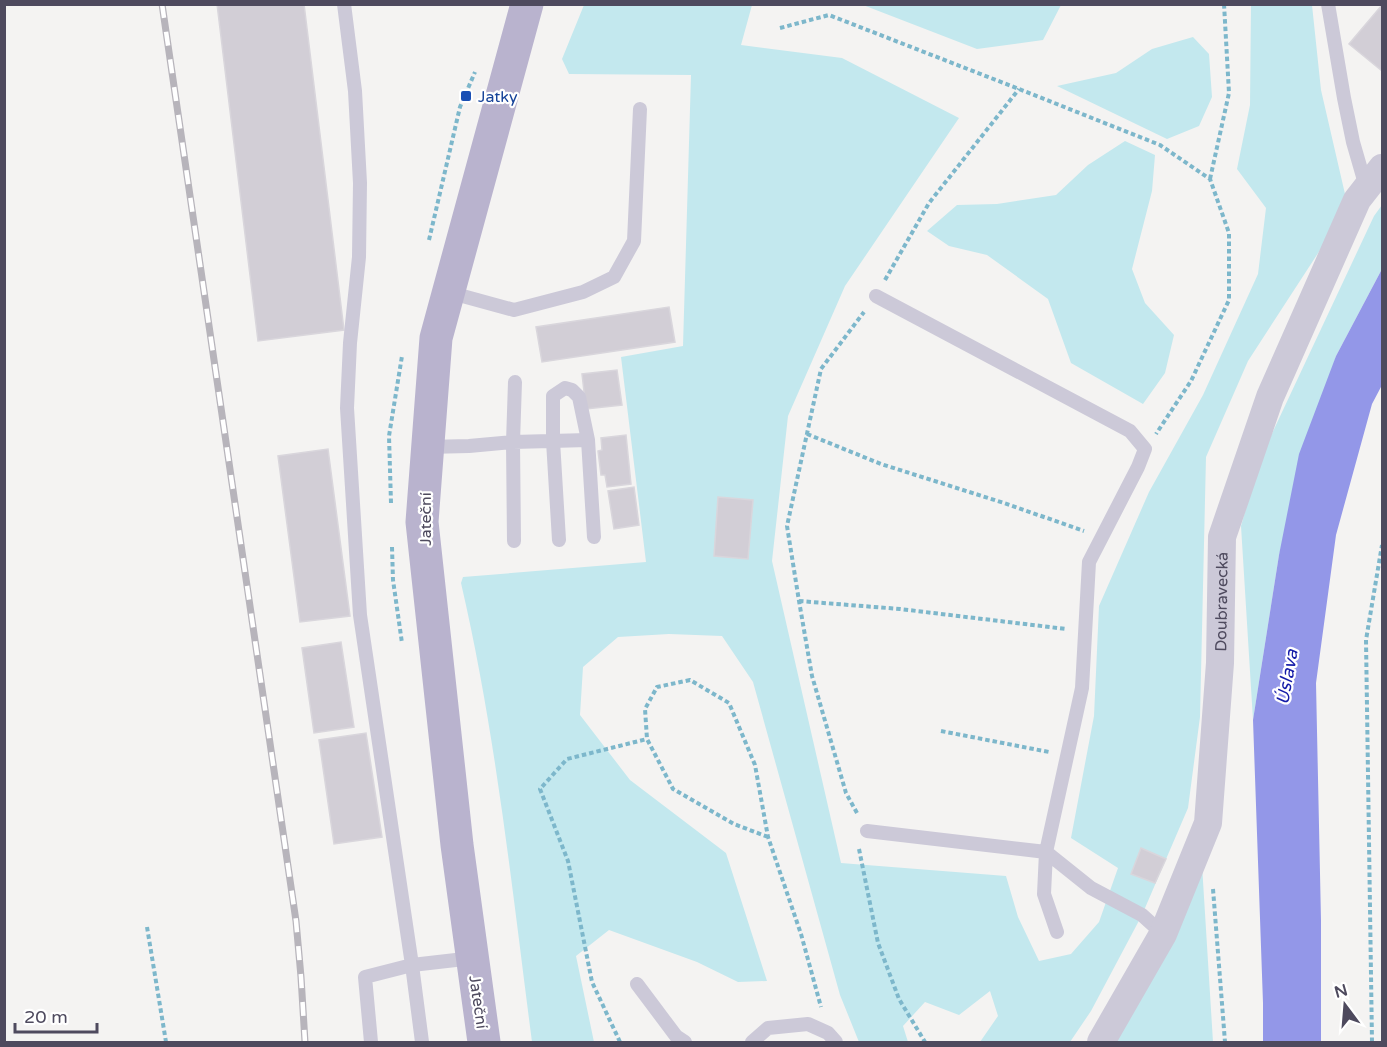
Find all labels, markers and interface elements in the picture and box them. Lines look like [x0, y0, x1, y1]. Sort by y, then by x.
place label: Jatky [478, 87, 518, 107]
marker: Jatky [459, 89, 473, 103]
street label: Jateční [416, 492, 436, 546]
street label: Doubravecká [1211, 552, 1233, 652]
water label: Úslava [1271, 647, 1303, 706]
street label: Jateční [464, 974, 492, 1030]
north arrow [1315, 975, 1375, 1035]
text: N [1332, 980, 1350, 1003]
scale bar [15, 996, 98, 1034]
text: 20 m [24, 1006, 68, 1028]

